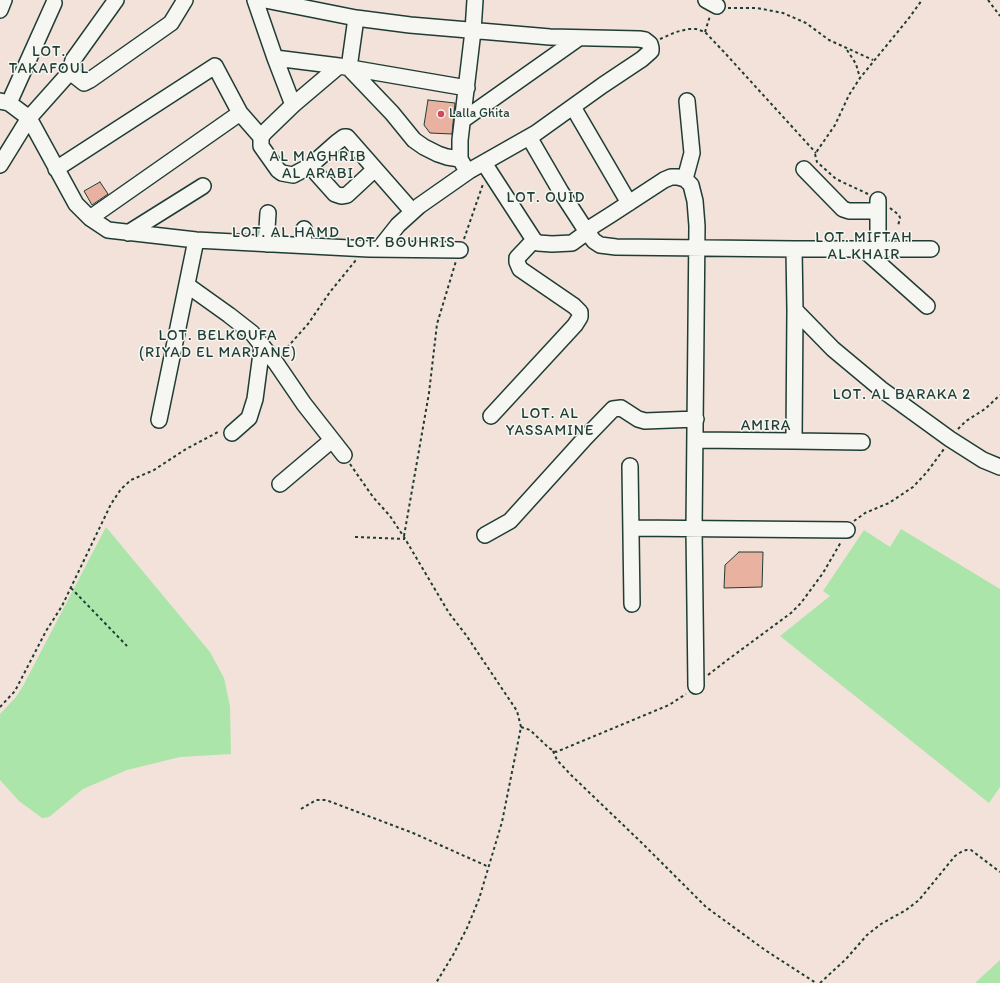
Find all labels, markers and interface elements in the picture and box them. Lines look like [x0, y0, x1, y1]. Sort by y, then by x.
district label: LOT. TAKAFOUL [9, 43, 89, 78]
place label: Lalla Ghita [449, 106, 510, 122]
marker: Lalla Ghita [436, 109, 446, 119]
district label: AL MAGHRIB AL ARABI [270, 148, 366, 183]
district label: LOT. OUID [506, 189, 586, 207]
district label: LOT. AL HAMD [232, 224, 340, 242]
district label: LOT. MIFTAH AL KHAIR [815, 229, 913, 264]
district label: LOT. BOUHRIS [346, 234, 456, 252]
district label: LOT. BELKOUFA (RIYAD EL MARJANE) [138, 327, 298, 362]
district label: LOT. AL BARAKA 2 [833, 386, 971, 404]
district label: LOT. AL YASSAMINE [506, 405, 594, 440]
district label: AMIRA [741, 417, 791, 435]

